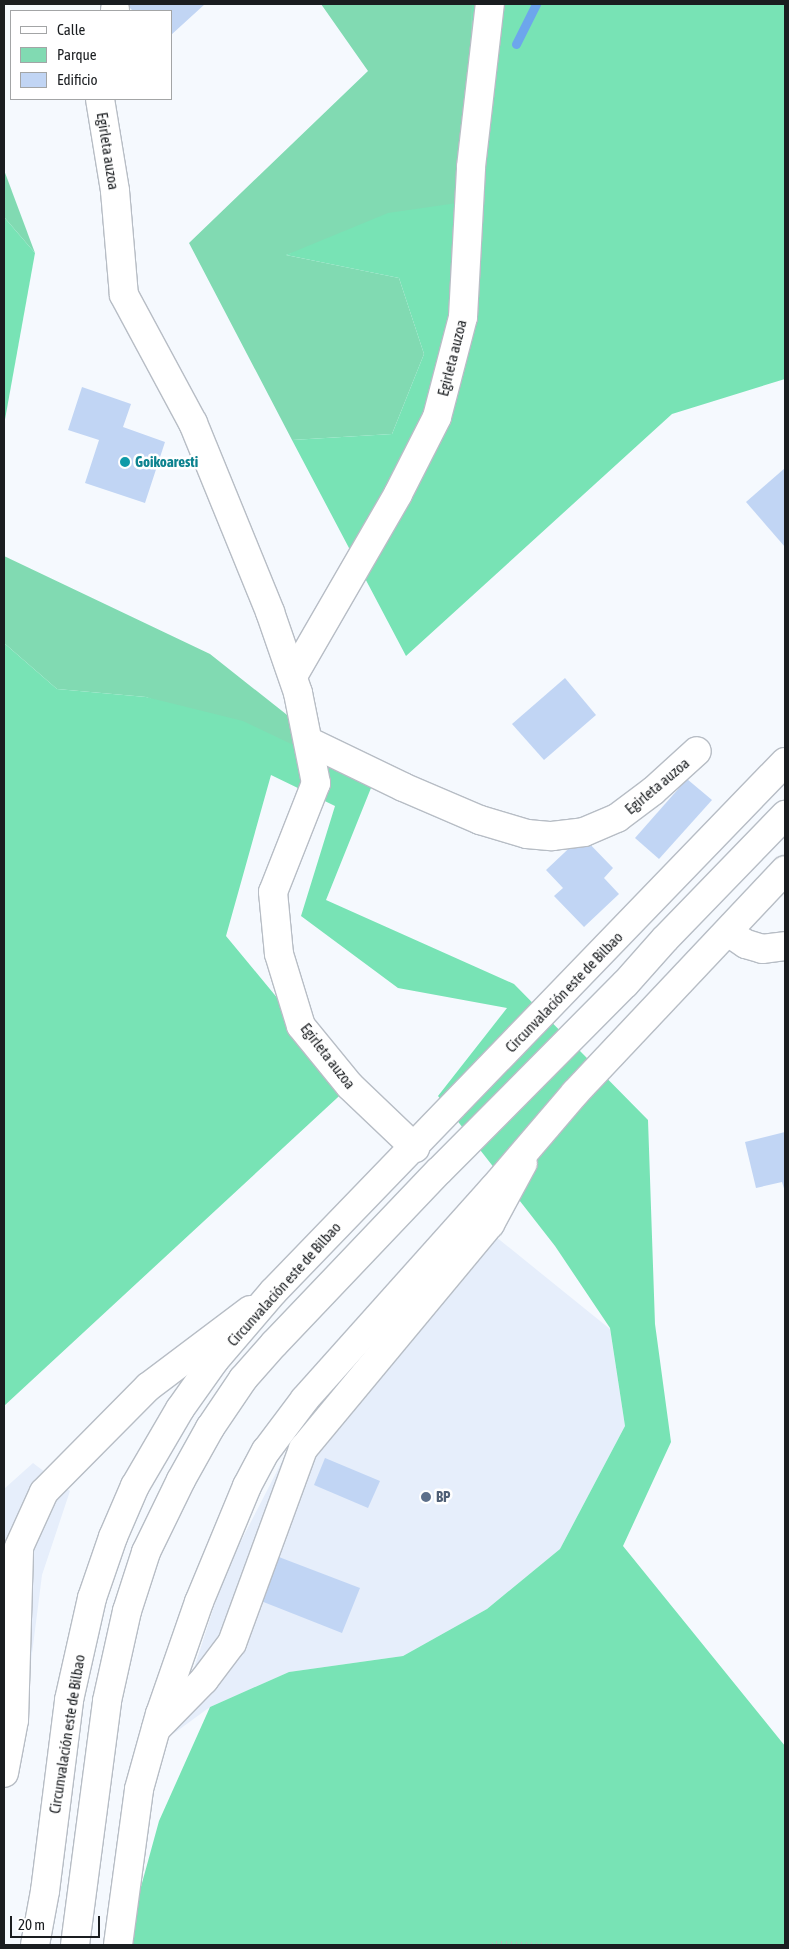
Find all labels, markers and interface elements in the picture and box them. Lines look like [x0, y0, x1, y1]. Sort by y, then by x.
legend [10, 10, 172, 100]
text: Calle [57, 21, 85, 38]
text: Parque [57, 46, 97, 63]
text: Edificio [57, 71, 98, 88]
street label: Egirleta auzoa [93, 111, 123, 191]
street label: Egirleta auzoa [434, 318, 470, 398]
place label: Goikoaresti [135, 453, 198, 471]
marker: Goikoaresti [119, 456, 131, 468]
street label: Egirleta auzoa [621, 754, 693, 818]
street label: Circunvalación este de Bilbao [502, 928, 626, 1056]
street label: Egirleta auzoa [297, 1020, 359, 1092]
street label: Circunvalación este de Bilbao [224, 1218, 344, 1350]
place label: BP [436, 1488, 450, 1506]
marker: BP [420, 1491, 432, 1503]
street label: Circunvalación este de Bilbao [46, 1653, 88, 1815]
scale bar [12, 1906, 102, 1938]
text: 20 m [18, 1916, 45, 1933]

